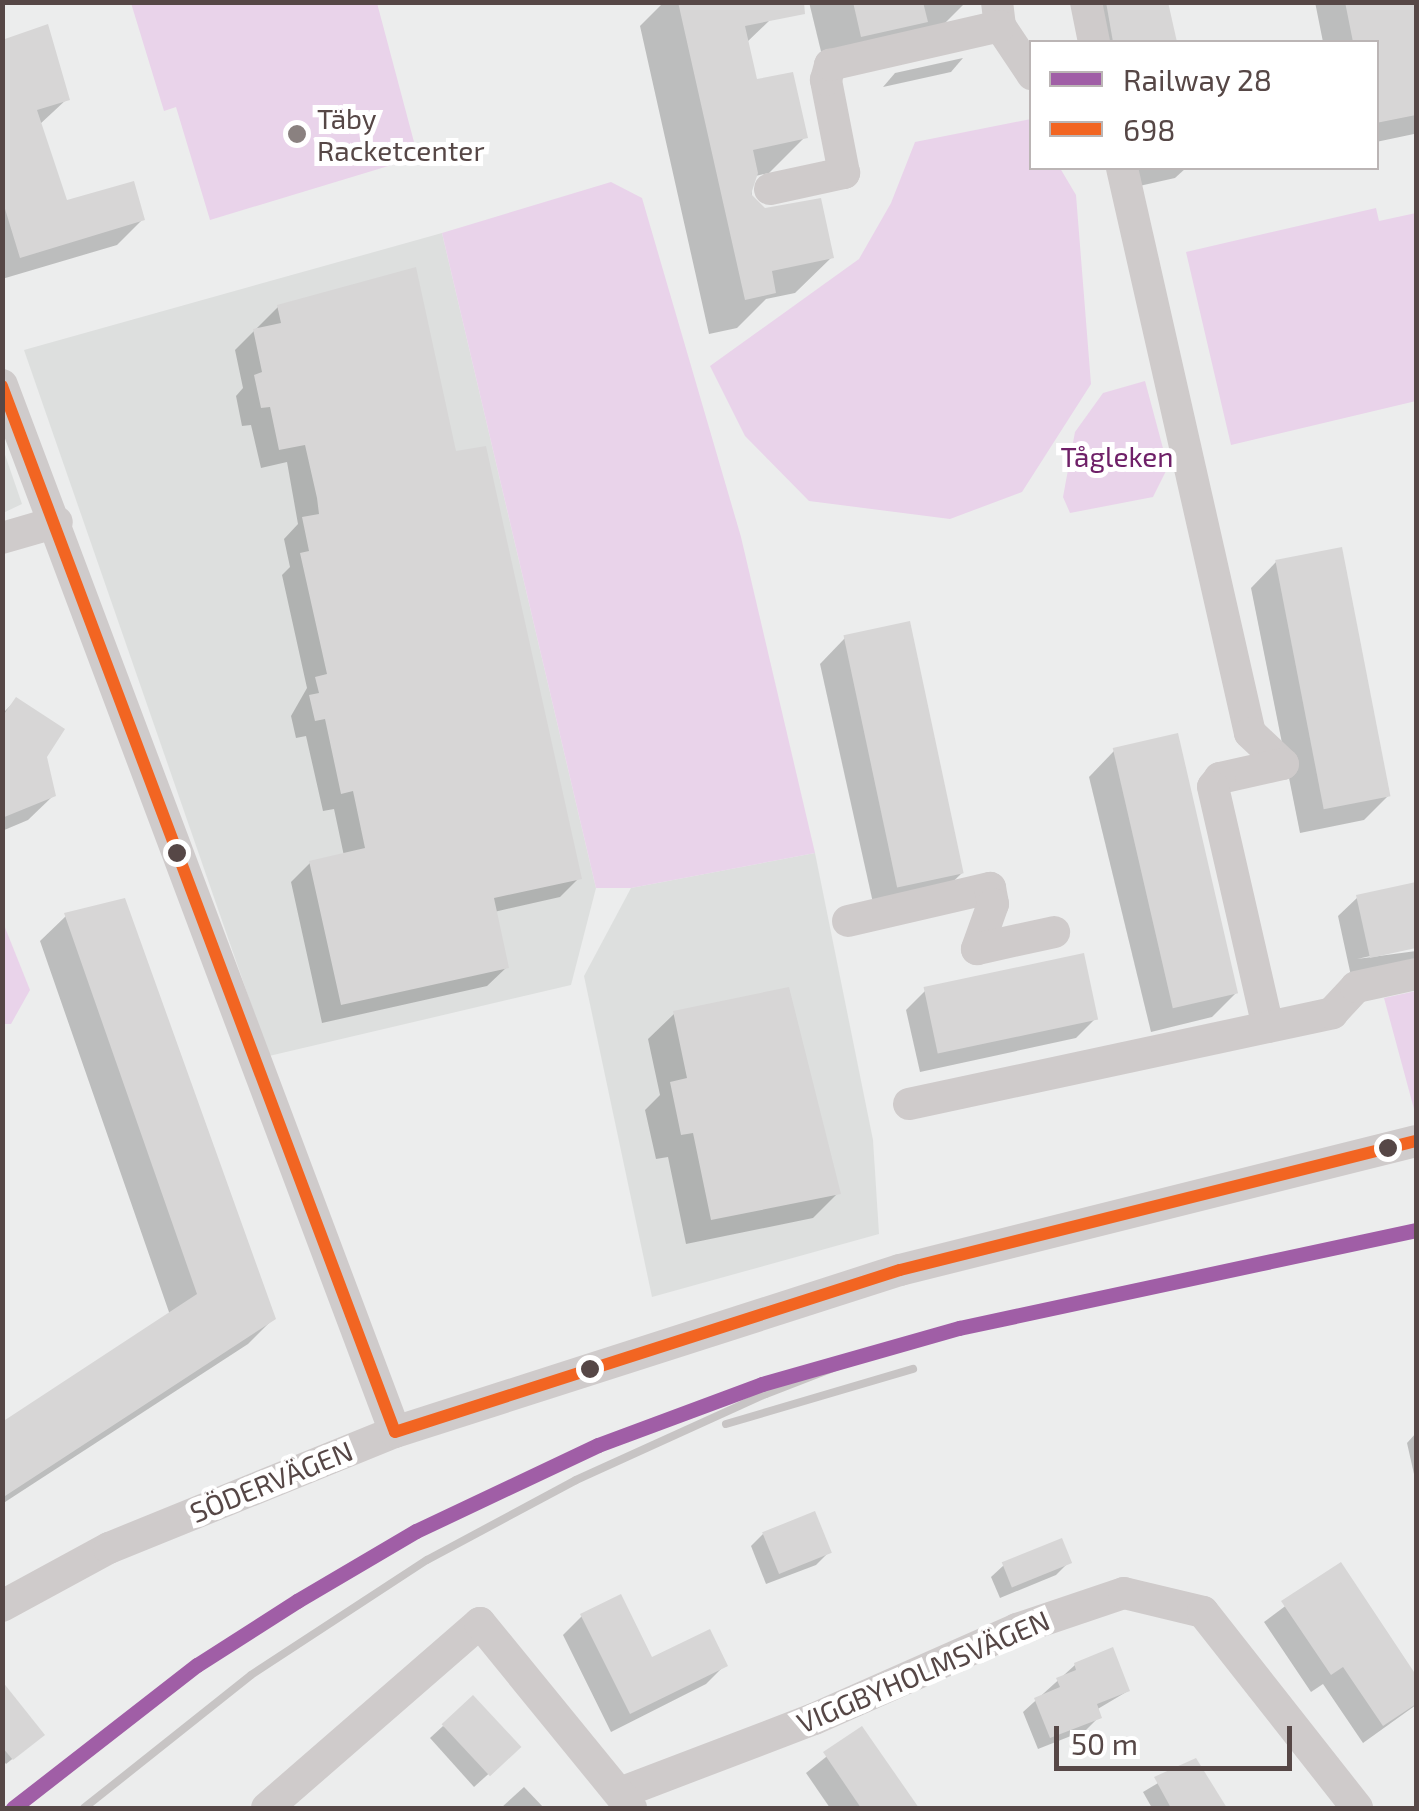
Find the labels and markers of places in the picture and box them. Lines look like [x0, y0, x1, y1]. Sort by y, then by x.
place label: Täby Racketcenter [317, 101, 485, 167]
marker: Täby Racketcenter [286, 123, 308, 145]
unlabelled marker [167, 843, 187, 863]
unlabelled marker [1378, 1138, 1398, 1158]
unlabelled marker [580, 1359, 600, 1379]

